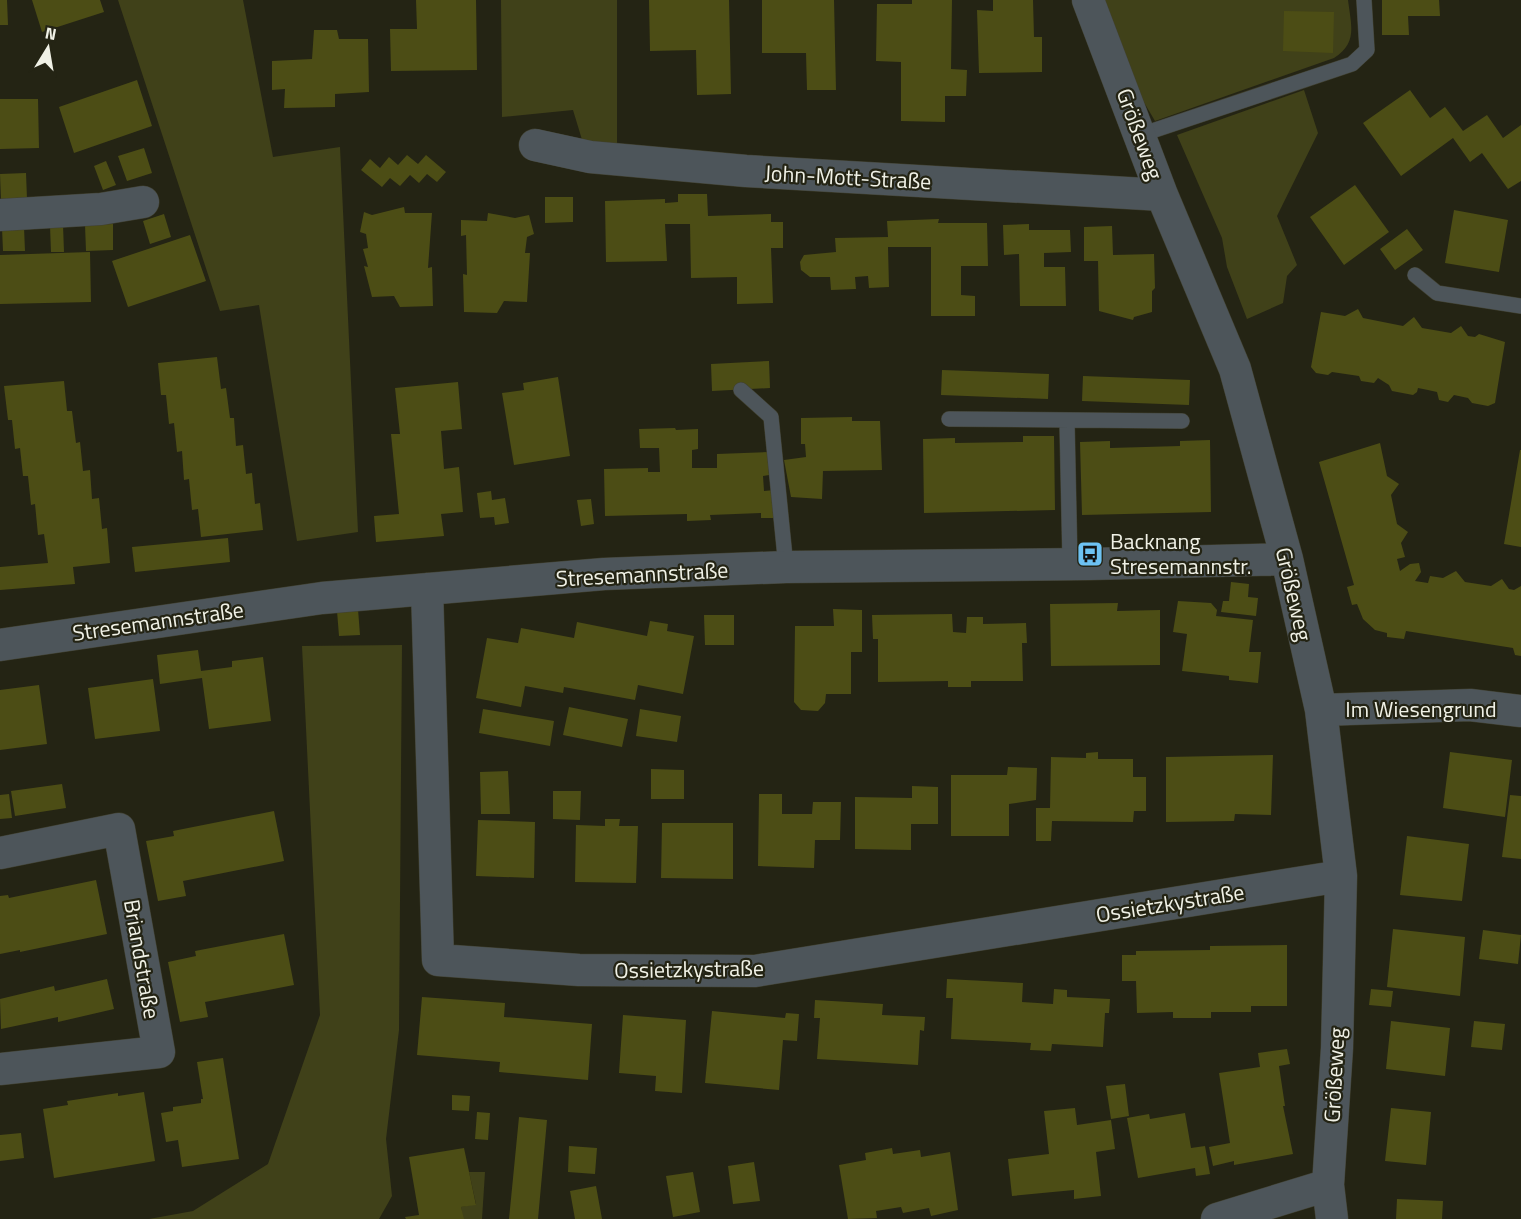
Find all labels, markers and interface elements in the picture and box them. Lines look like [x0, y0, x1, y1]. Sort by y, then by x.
north arrow [18, 18, 78, 78]
text: N [43, 20, 59, 46]
street label: Größeweg [1108, 83, 1172, 185]
street label: John-Mott-Straße [764, 156, 932, 198]
place label: Backnang Stresemannstr. [1110, 524, 1251, 583]
bus stop icon: Backnang Stresemannstr. [1075, 539, 1105, 569]
street label: Größeweg [1267, 544, 1321, 644]
street label: Stresemannstraße [555, 553, 729, 595]
street label: Stresemannstraße [70, 592, 246, 650]
street label: Im Wiesengrund [1345, 692, 1497, 726]
street label: Ossietzkystraße [1093, 874, 1247, 932]
street label: Briandstraße [115, 897, 169, 1021]
street label: Ossietzkystraße [614, 951, 764, 987]
street label: Größeweg [1315, 1027, 1353, 1123]

